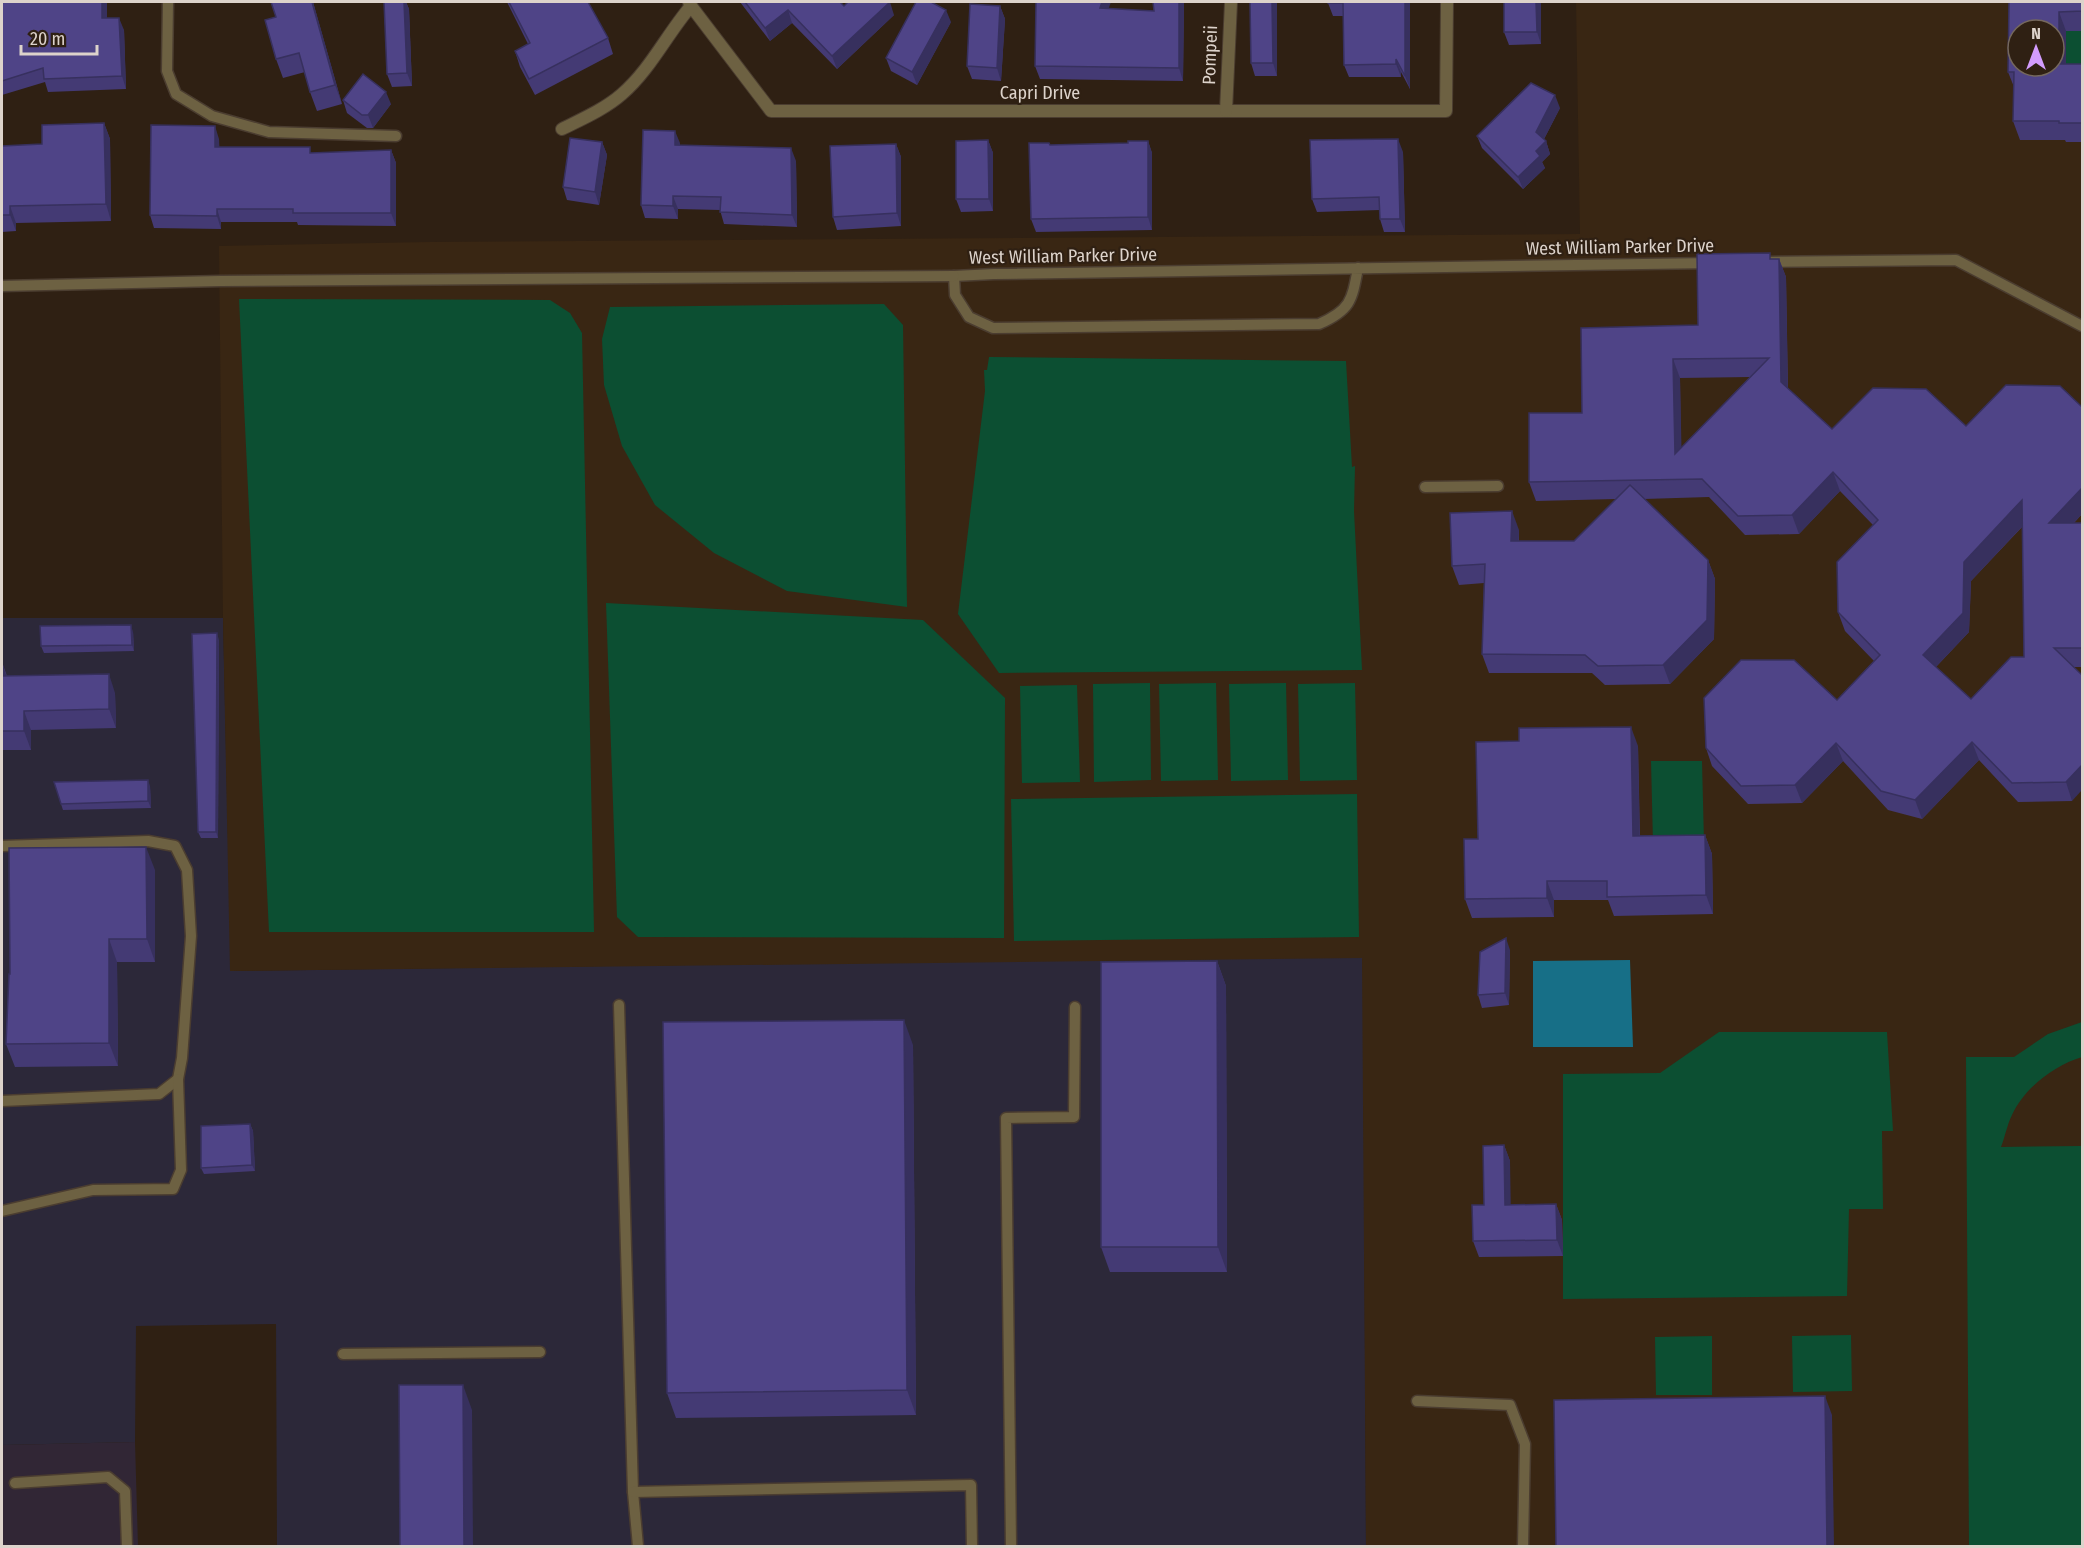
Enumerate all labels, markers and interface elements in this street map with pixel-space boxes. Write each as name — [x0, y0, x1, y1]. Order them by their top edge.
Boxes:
scale bar — [21, 18, 98, 56]
north arrow — [2006, 18, 2066, 78]
text: N — [2031, 24, 2041, 43]
street label: Pompeii — [1198, 25, 1222, 85]
text: 20 m — [30, 28, 65, 50]
street label: Capri Drive — [1000, 82, 1080, 104]
street label: West William Parker Drive — [1526, 234, 1714, 260]
street label: West William Parker Drive — [969, 243, 1157, 269]

